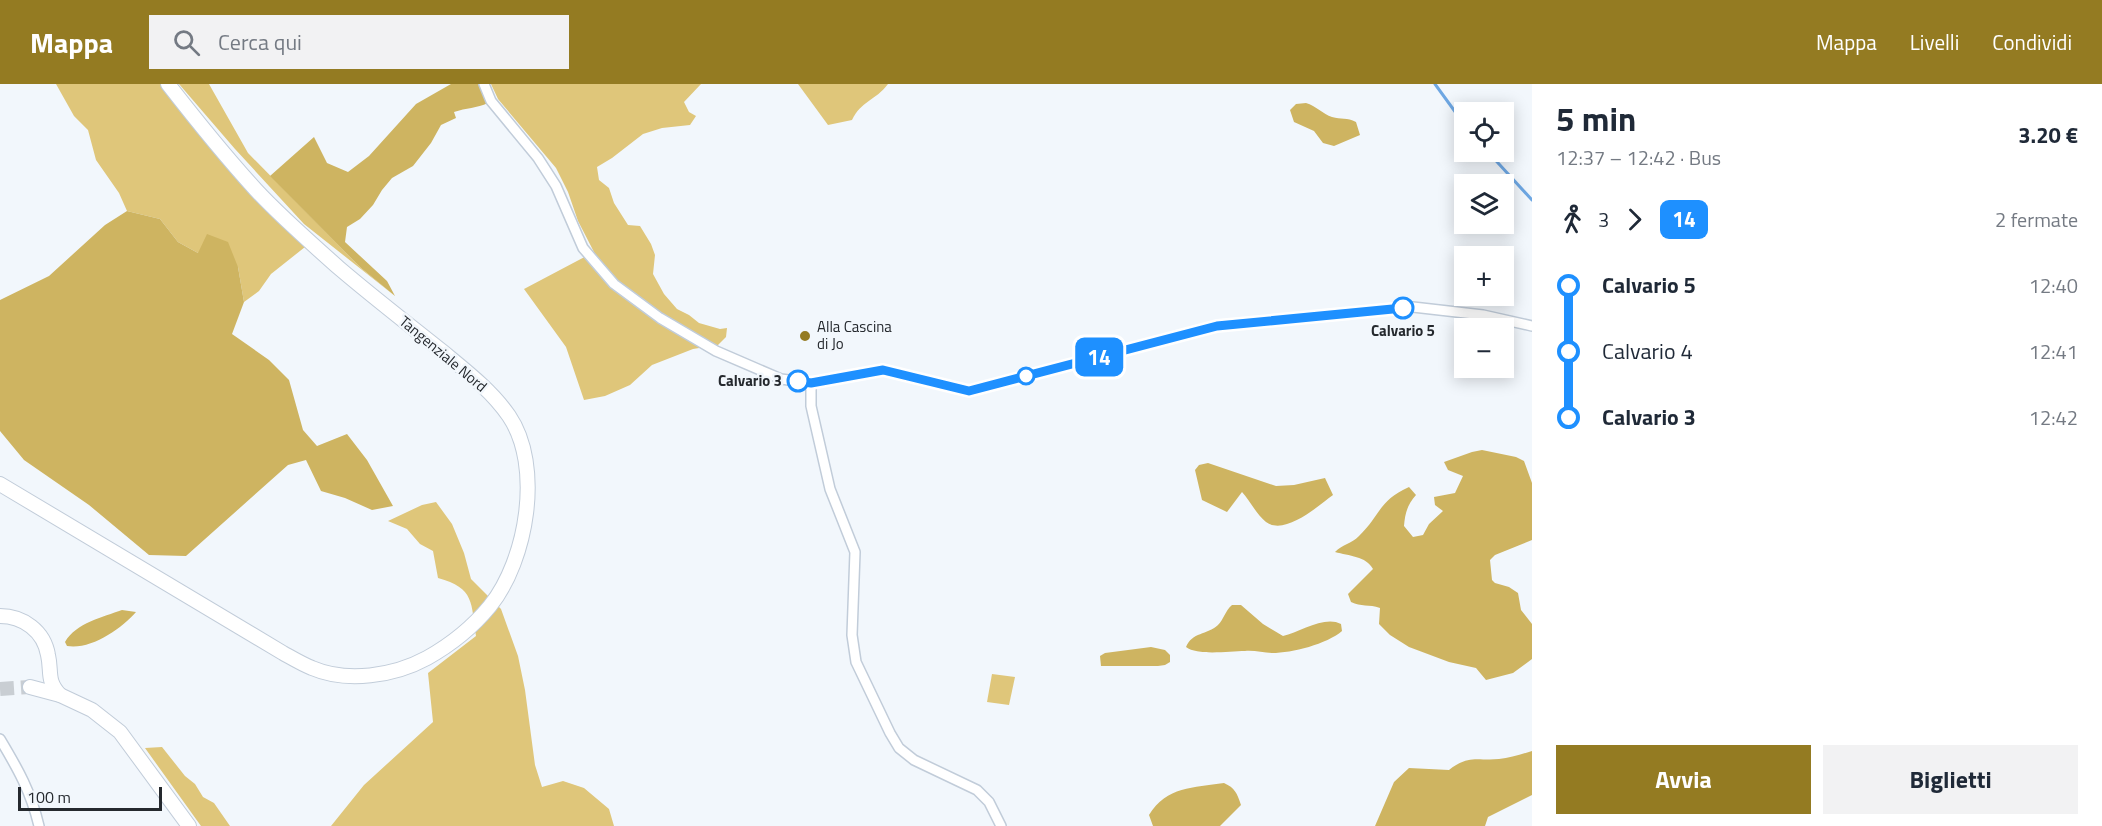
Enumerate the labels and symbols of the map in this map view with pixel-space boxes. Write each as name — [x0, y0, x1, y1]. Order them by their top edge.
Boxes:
marker: Calvario 5 — [1392, 297, 1414, 319]
street label: Tangenziale Nord — [394, 310, 492, 397]
place label: Alla Cascina di Jo — [817, 315, 892, 355]
place label: Calvario 5 — [1371, 319, 1435, 342]
marker: Alla Cascina di Jo — [798, 329, 812, 343]
line badge: 14 — [1072, 338, 1126, 376]
unlabelled marker — [1017, 367, 1035, 385]
place label: Calvario 3 — [718, 369, 782, 392]
marker: Calvario 3 — [787, 370, 809, 392]
scale bar — [18, 784, 162, 812]

